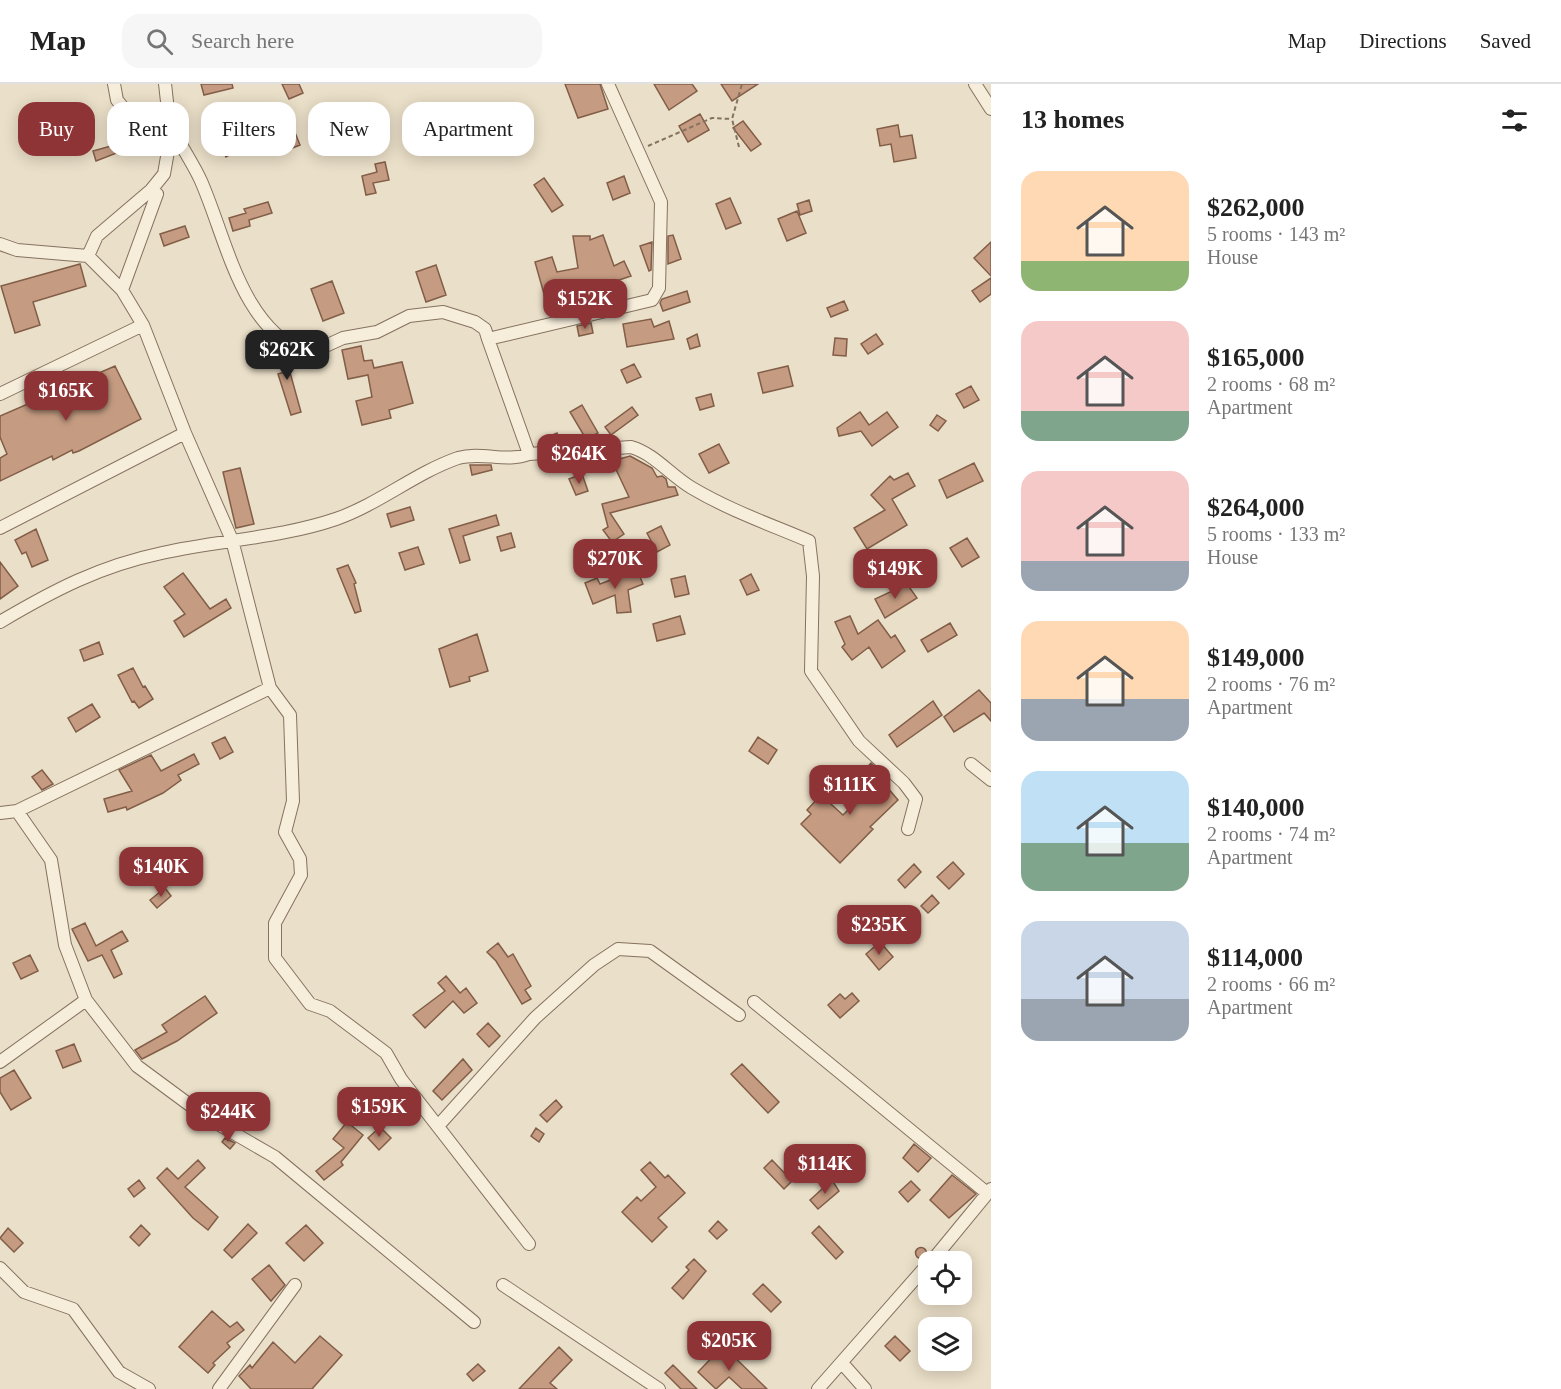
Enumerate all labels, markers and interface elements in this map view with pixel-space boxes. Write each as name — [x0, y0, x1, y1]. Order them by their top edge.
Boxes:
search box — [122, 14, 542, 68]
text: Map — [30, 25, 86, 56]
icon: search — [143, 25, 176, 58]
text: Search here — [191, 28, 294, 53]
text: Map — [1288, 29, 1326, 53]
text: Directions — [1359, 29, 1447, 53]
text: Saved — [1480, 29, 1531, 53]
chip: Buy — [18, 102, 95, 156]
chip: Rent — [107, 102, 189, 156]
chip: Filters — [201, 102, 296, 156]
chip: New — [308, 102, 390, 156]
chip: Apartment — [402, 102, 534, 156]
icon: filters — [1498, 104, 1531, 137]
text: 13 homes — [1021, 105, 1124, 134]
text: $262,000 — [1207, 193, 1305, 222]
icon: home — [1069, 195, 1141, 267]
text: 5 rooms · 143 m² — [1207, 223, 1345, 245]
text: House — [1207, 246, 1258, 268]
pin: $152K — [543, 279, 627, 330]
text: $152K — [557, 287, 613, 309]
pin: $262K — [245, 330, 329, 381]
text: $262K — [259, 338, 315, 360]
text: $165,000 — [1207, 343, 1305, 372]
icon: home — [1069, 345, 1141, 417]
pin: $165K — [24, 371, 108, 422]
text: 2 rooms · 68 m² — [1207, 373, 1335, 395]
text: $165K — [38, 379, 94, 401]
text: Apartment — [1207, 396, 1293, 418]
pin: $264K — [537, 434, 621, 485]
text: $264K — [551, 442, 607, 464]
text: $264,000 — [1207, 493, 1305, 522]
icon: home — [1069, 495, 1141, 567]
text: 5 rooms · 133 m² — [1207, 523, 1345, 545]
pin: $270K — [573, 539, 657, 590]
text: House — [1207, 546, 1258, 568]
text: $270K — [587, 547, 643, 569]
pin: $149K — [853, 549, 937, 600]
text: $149K — [867, 557, 923, 579]
text: $149,000 — [1207, 643, 1305, 672]
icon: home — [1069, 645, 1141, 717]
text: 2 rooms · 76 m² — [1207, 673, 1335, 695]
text: Apartment — [1207, 696, 1293, 718]
pin: $111K — [808, 765, 892, 816]
text: $111K — [823, 773, 877, 795]
text: $140,000 — [1207, 793, 1305, 822]
icon: home — [1069, 795, 1141, 867]
text: 2 rooms · 74 m² — [1207, 823, 1335, 845]
text: Apartment — [1207, 846, 1293, 868]
pin: $140K — [119, 847, 203, 898]
text: $140K — [133, 855, 189, 877]
pin: $235K — [837, 905, 921, 956]
text: $235K — [851, 913, 907, 935]
text: $114,000 — [1207, 943, 1303, 972]
icon: home — [1069, 945, 1141, 1017]
text: 2 rooms · 66 m² — [1207, 973, 1335, 995]
text: Apartment — [1207, 996, 1293, 1018]
pin: $159K — [337, 1087, 421, 1138]
pin: $244K — [186, 1092, 270, 1143]
text: $159K — [351, 1095, 407, 1117]
text: $244K — [200, 1100, 256, 1122]
pin: $114K — [783, 1144, 867, 1195]
text: $114K — [798, 1152, 852, 1174]
map controls — [918, 1251, 972, 1371]
button: locate — [918, 1251, 972, 1305]
button: layers — [918, 1317, 972, 1371]
pin: $205K — [687, 1321, 771, 1372]
text: $205K — [701, 1329, 757, 1351]

